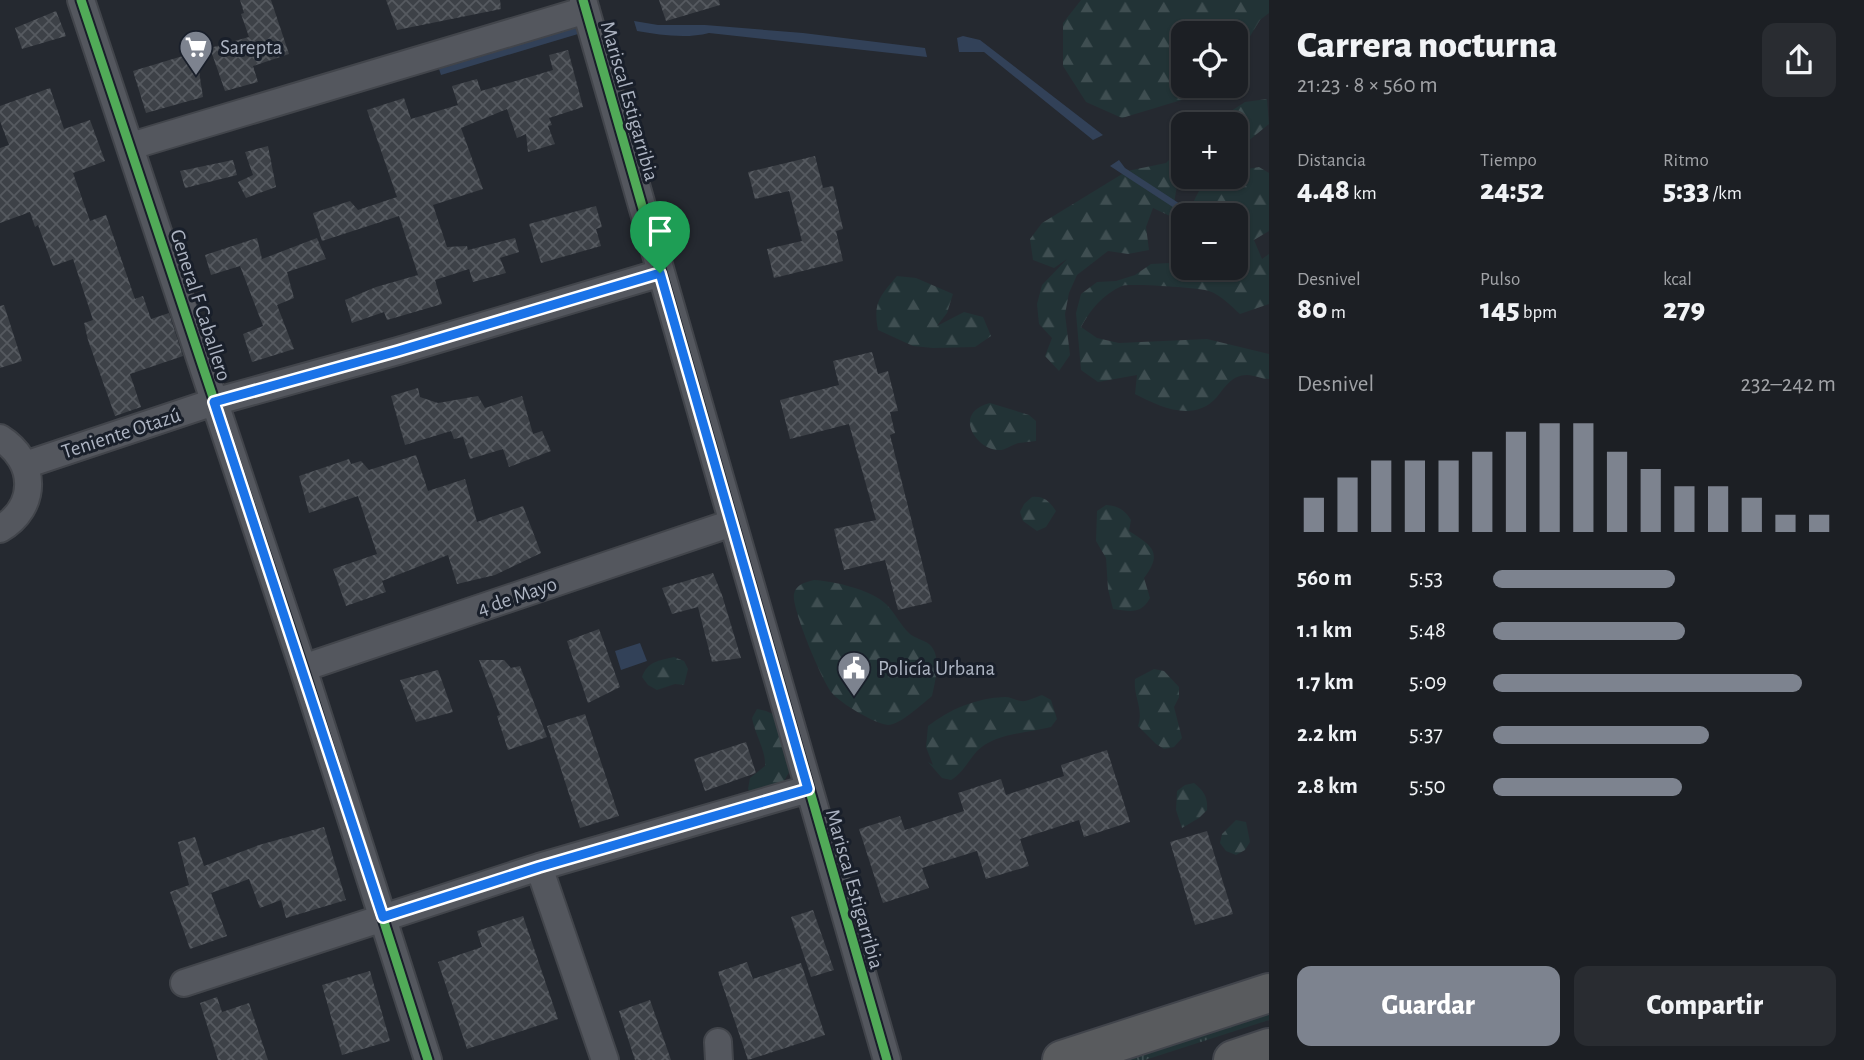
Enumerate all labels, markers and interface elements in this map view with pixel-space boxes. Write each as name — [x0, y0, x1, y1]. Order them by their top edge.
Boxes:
street label: Mariscal Estigarribia — [597, 19, 662, 184]
map controls — [1171, 21, 1248, 280]
button: locate — [1171, 21, 1248, 98]
button: share — [1762, 23, 1836, 97]
text: Carrera nocturna — [1297, 27, 1557, 65]
supermarket icon: Sarepta — [177, 28, 215, 77]
place label: Sarepta — [220, 37, 283, 58]
text: 21:23 · 8 × 560 m — [1297, 74, 1438, 97]
button: + — [1171, 112, 1248, 189]
text: Distancia — [1297, 151, 1366, 170]
text: Tiempo — [1480, 151, 1537, 170]
text: Ritmo — [1663, 151, 1709, 170]
text: 4.48 — [1297, 175, 1350, 205]
text: 24:52 — [1480, 175, 1544, 205]
text: 5:33 — [1663, 175, 1709, 205]
text: km — [1350, 184, 1377, 203]
text: /km — [1709, 184, 1742, 203]
pin — [630, 201, 690, 273]
button: − — [1171, 203, 1248, 280]
icon: arrive — [641, 212, 679, 250]
street label: General F Caballero — [166, 227, 235, 384]
text: Desnivel — [1297, 270, 1361, 289]
text: Pulso — [1480, 270, 1520, 289]
text: kcal — [1663, 270, 1692, 289]
text: 80 — [1297, 294, 1328, 324]
text: 145 — [1480, 294, 1520, 324]
text: 279 — [1663, 294, 1705, 324]
text: m — [1328, 303, 1346, 322]
text: bpm — [1520, 303, 1557, 322]
text: Desnivel — [1297, 373, 1374, 396]
text: 232–242 m — [1740, 373, 1836, 396]
street label: Teniente Otazú — [59, 404, 183, 463]
text: 560 m — [1297, 567, 1352, 590]
text: 5:53 — [1409, 567, 1443, 590]
street label: 4 de Mayo — [475, 573, 560, 620]
text: 1.1 km — [1297, 619, 1352, 642]
text: 5:48 — [1409, 619, 1446, 642]
public building icon: Policía Urbana — [835, 649, 873, 698]
place label: Policía Urbana — [878, 658, 996, 679]
text: 1.7 km — [1297, 671, 1354, 694]
text: 5:09 — [1409, 671, 1447, 694]
text: 2.2 km — [1297, 723, 1357, 746]
text: 5:37 — [1409, 723, 1443, 746]
text: 2.8 km — [1297, 775, 1358, 798]
text: 5:50 — [1409, 775, 1446, 798]
street label: Mariscal Estigarribia — [822, 807, 887, 972]
button: Guardar — [1297, 966, 1560, 1046]
button: Compartir — [1574, 966, 1836, 1046]

